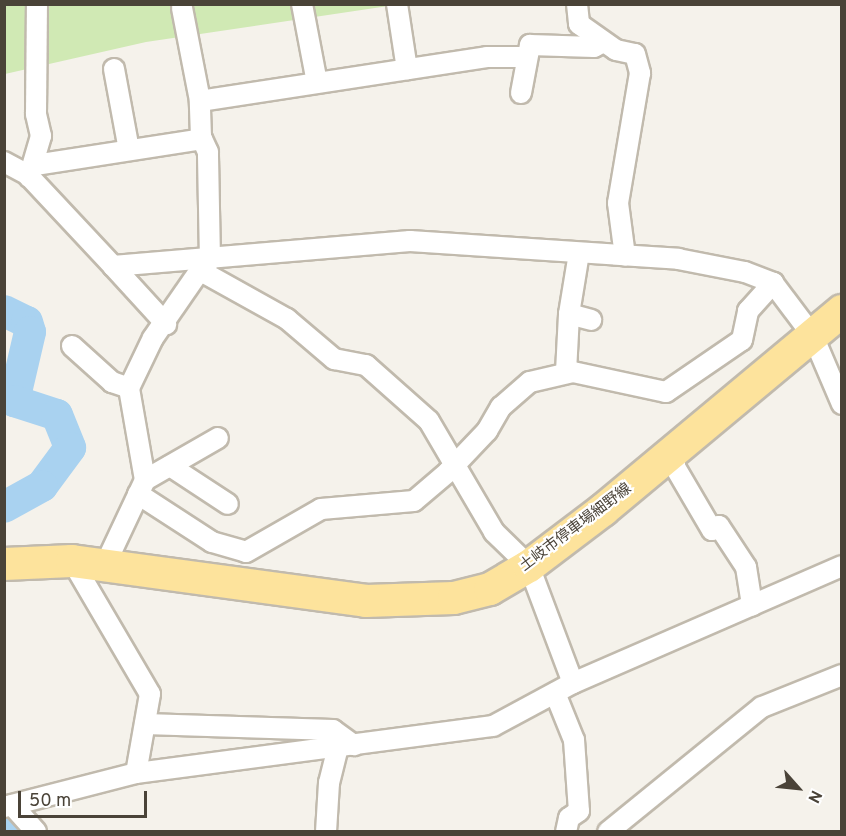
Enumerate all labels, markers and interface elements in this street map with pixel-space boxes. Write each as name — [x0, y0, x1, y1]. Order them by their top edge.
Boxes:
street label: 土岐市停車場細野線 — [517, 480, 635, 576]
north arrow — [768, 758, 828, 818]
scale bar — [21, 779, 150, 817]
text: N — [803, 787, 826, 806]
text: 50 m — [29, 790, 71, 813]

